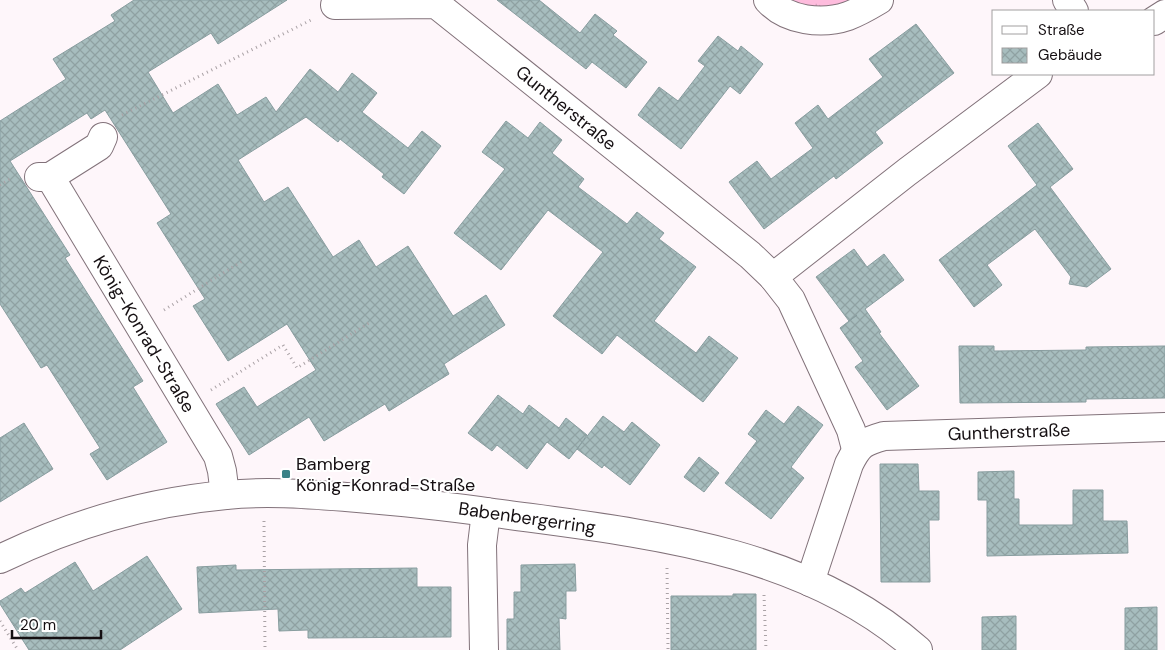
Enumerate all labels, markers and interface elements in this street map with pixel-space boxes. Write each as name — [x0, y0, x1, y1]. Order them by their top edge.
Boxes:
legend — [992, 10, 1155, 75]
text: Straße — [1038, 20, 1085, 40]
text: Gebäude — [1038, 45, 1102, 65]
street label: Guntherstraße — [511, 60, 621, 156]
street label: König-Konrad-Straße — [88, 251, 200, 417]
street label: Guntherstraße — [947, 418, 1071, 446]
place label: Bamberg König-Konrad-Straße — [296, 452, 475, 497]
marker: Bamberg König-Konrad-Straße — [280, 468, 292, 480]
street label: Babenbergerring — [457, 496, 597, 540]
scale bar — [12, 608, 101, 640]
text: 20 m — [20, 615, 56, 635]

